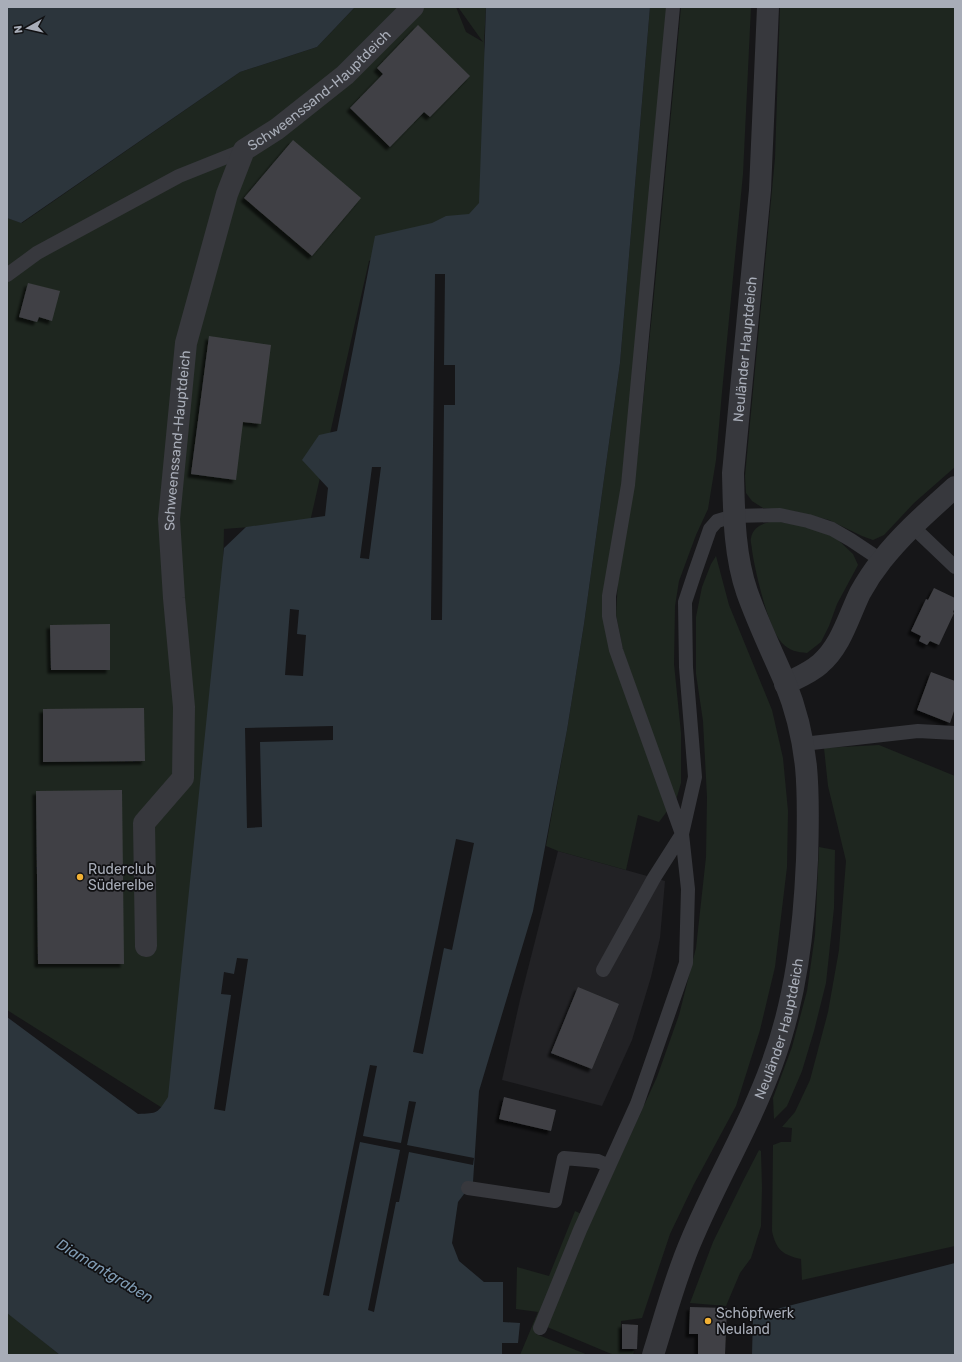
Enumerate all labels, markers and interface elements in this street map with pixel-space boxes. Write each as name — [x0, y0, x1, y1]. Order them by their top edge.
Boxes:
north arrow — [8, 8, 48, 48]
text: N — [12, 24, 26, 34]
street label: Schweenssand-Hauptdeich — [244, 26, 394, 154]
street label: Neuländer Hauptdeich — [729, 276, 760, 423]
street label: Schweenssand-Hauptdeich — [160, 349, 194, 531]
place label: Ruderclub Süderelbe — [88, 861, 155, 894]
marker: Ruderclub Süderelbe — [75, 872, 85, 882]
street label: Neuländer Hauptdeich — [750, 957, 807, 1102]
water label: Diamantgraben — [53, 1235, 157, 1307]
place label: Schöpfwerk Neuland — [716, 1305, 795, 1338]
marker: Schöpfwerk Neuland — [703, 1316, 713, 1326]

